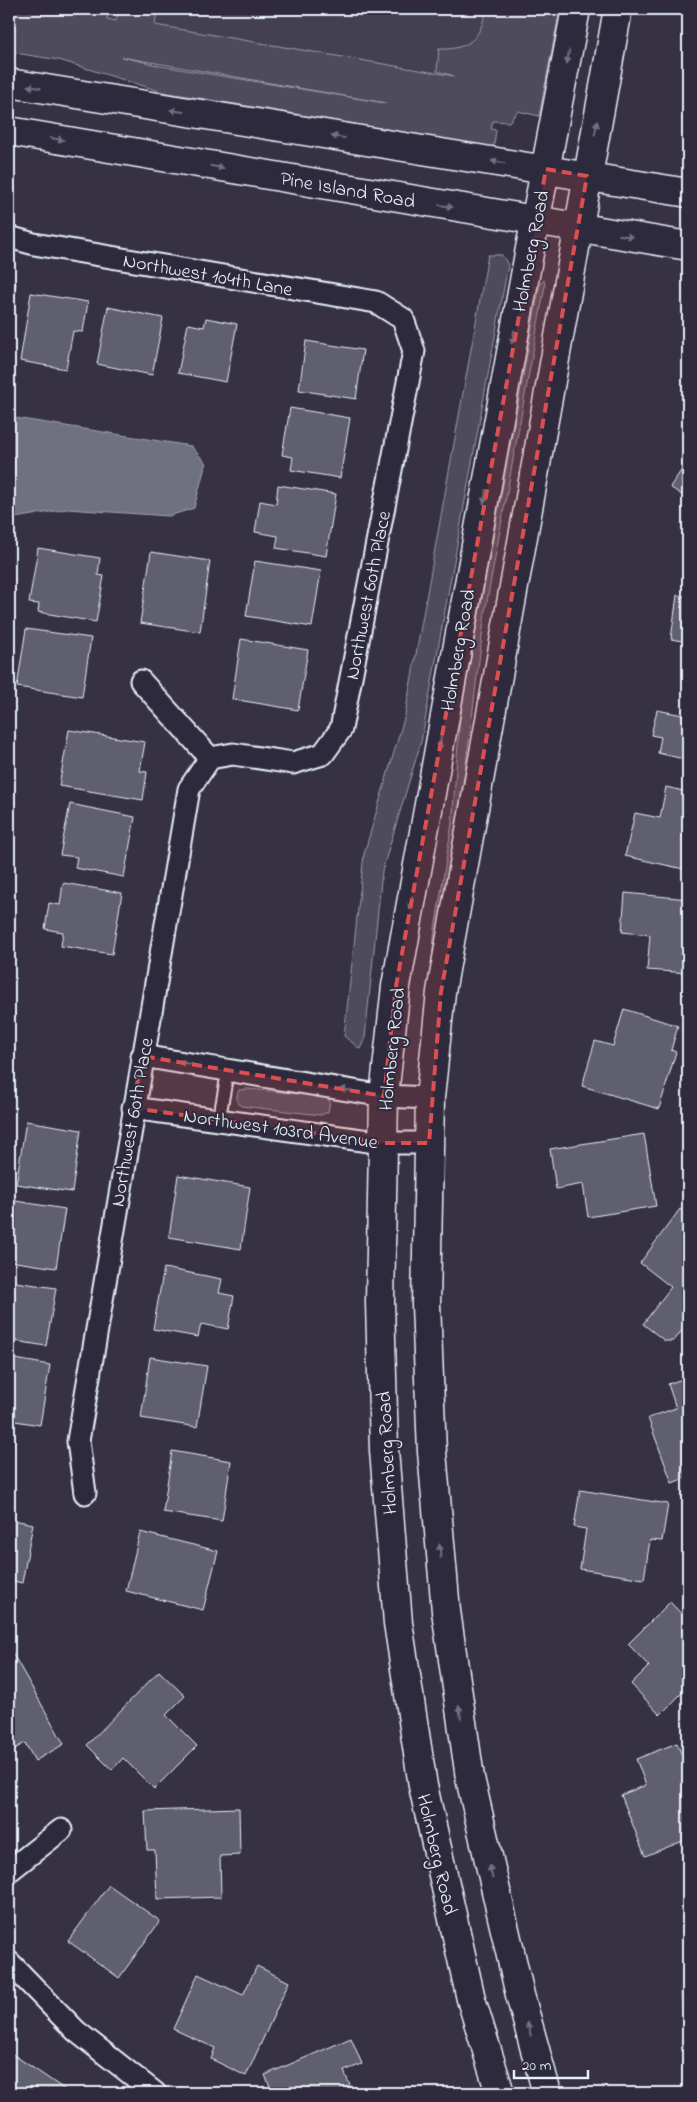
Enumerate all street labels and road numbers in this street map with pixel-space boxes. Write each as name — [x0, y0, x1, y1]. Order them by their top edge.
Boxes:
street label: Pine Island Road — [278, 165, 417, 218]
street label: Holmberg Road — [506, 188, 559, 315]
street label: Northwest 104th Lane — [120, 247, 295, 306]
street label: Northwest 60th Place — [339, 509, 400, 682]
street label: Holmberg Road — [434, 587, 485, 714]
street label: Holmberg Road — [373, 986, 415, 1112]
street label: Northwest 60th Place — [104, 1036, 163, 1209]
street label: Northwest 103rd Avenue — [182, 1102, 380, 1158]
street label: Holmberg Road — [371, 1390, 407, 1515]
street label: Holmberg Road — [407, 1791, 464, 1918]

